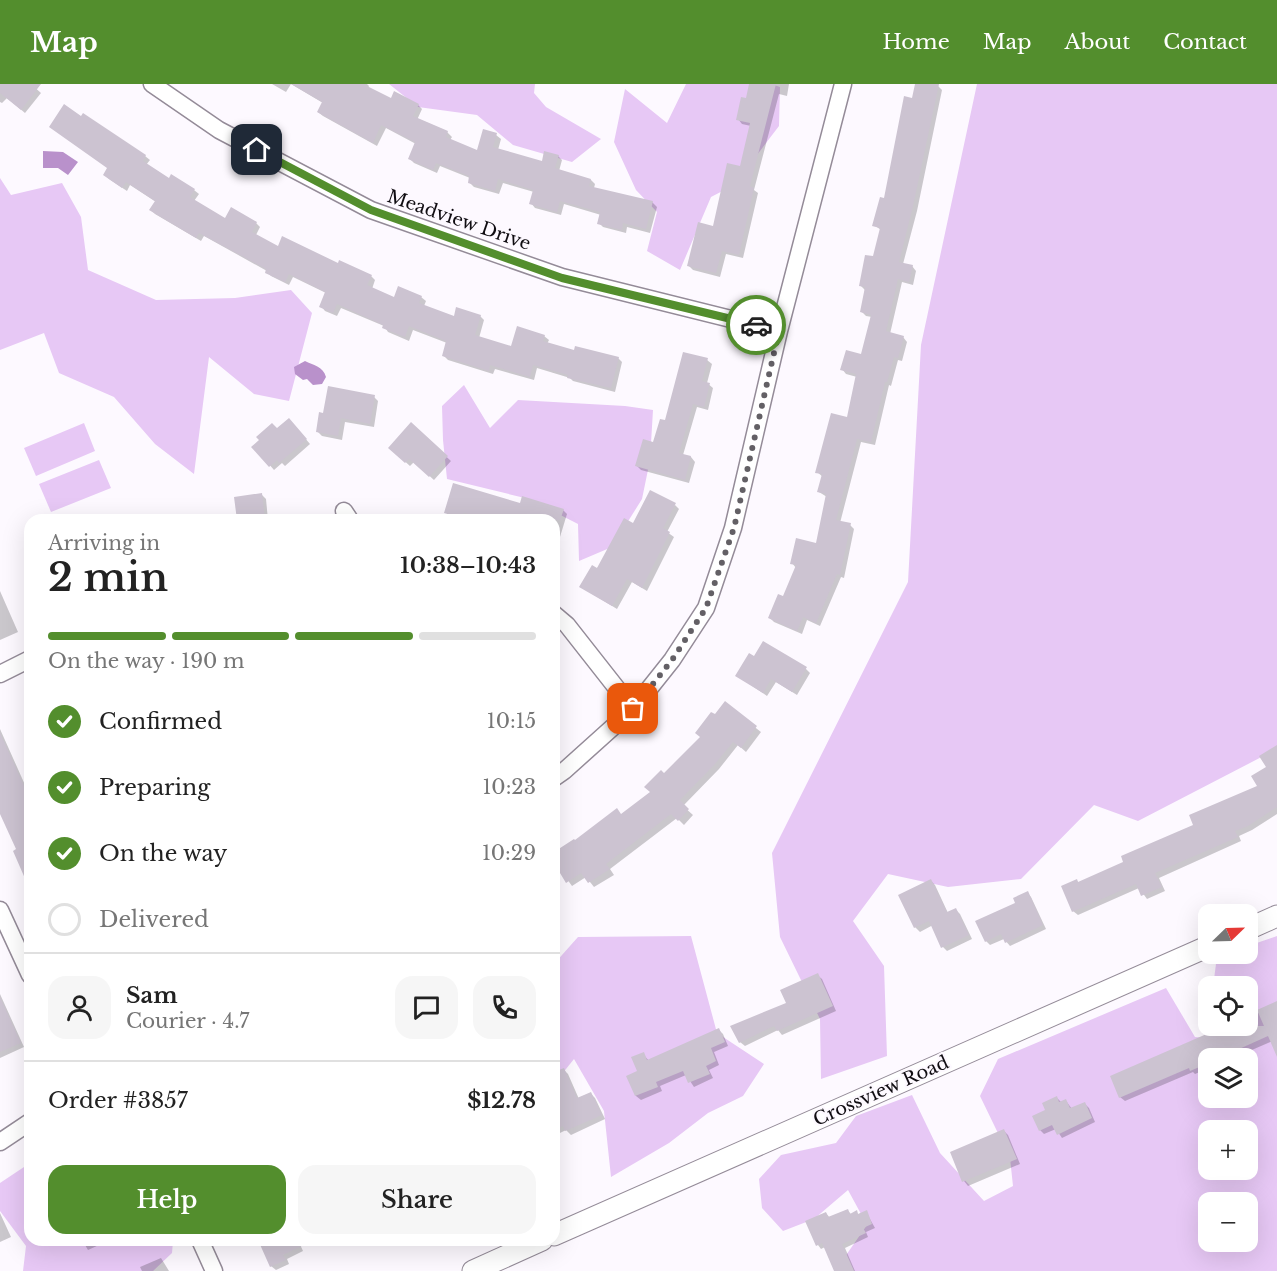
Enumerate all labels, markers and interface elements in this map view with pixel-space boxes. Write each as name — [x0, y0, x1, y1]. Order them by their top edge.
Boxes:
text: Map — [30, 25, 98, 60]
text: Home — [883, 29, 950, 55]
text: Map — [983, 29, 1031, 55]
text: About — [1064, 29, 1130, 55]
text: Contact — [1163, 29, 1247, 55]
pin — [231, 124, 282, 175]
icon: home — [240, 133, 273, 166]
street label: Meadview Drive — [384, 185, 534, 255]
courier — [726, 295, 786, 355]
icon: car — [740, 309, 773, 342]
text: Arriving in — [48, 531, 160, 555]
text: 10:38–10:43 — [400, 552, 536, 579]
text: 2 min — [48, 553, 168, 602]
text: On the way · 190 m — [48, 649, 245, 673]
pin — [607, 683, 658, 734]
icon: bag — [616, 692, 649, 725]
icon: check — [48, 705, 81, 738]
text: Confirmed — [99, 708, 222, 735]
text: 10:15 — [487, 709, 536, 733]
icon: check — [48, 771, 81, 804]
text: Preparing — [99, 774, 210, 801]
text: 10:23 — [482, 775, 536, 799]
icon: check — [48, 837, 81, 870]
text: On the way — [99, 840, 227, 867]
text: 10:29 — [482, 841, 536, 865]
north arrow — [1198, 904, 1258, 964]
map controls — [1198, 904, 1258, 1252]
text: Delivered — [99, 906, 209, 933]
button: person — [48, 976, 111, 1039]
button: chat — [395, 976, 458, 1039]
button: phone — [473, 976, 536, 1039]
button: locate — [1198, 976, 1258, 1036]
text: Sam — [126, 982, 178, 1009]
text: Courier · 4.7 — [126, 1009, 249, 1033]
button: layers — [1198, 1048, 1258, 1108]
street label: Crossview Road — [810, 1051, 952, 1131]
text: Order #3857 — [48, 1087, 188, 1114]
text: $12.78 — [467, 1087, 536, 1114]
button: + — [1198, 1120, 1258, 1180]
button: Help — [48, 1165, 286, 1234]
button: Share — [298, 1165, 536, 1234]
button: − — [1198, 1192, 1258, 1252]

